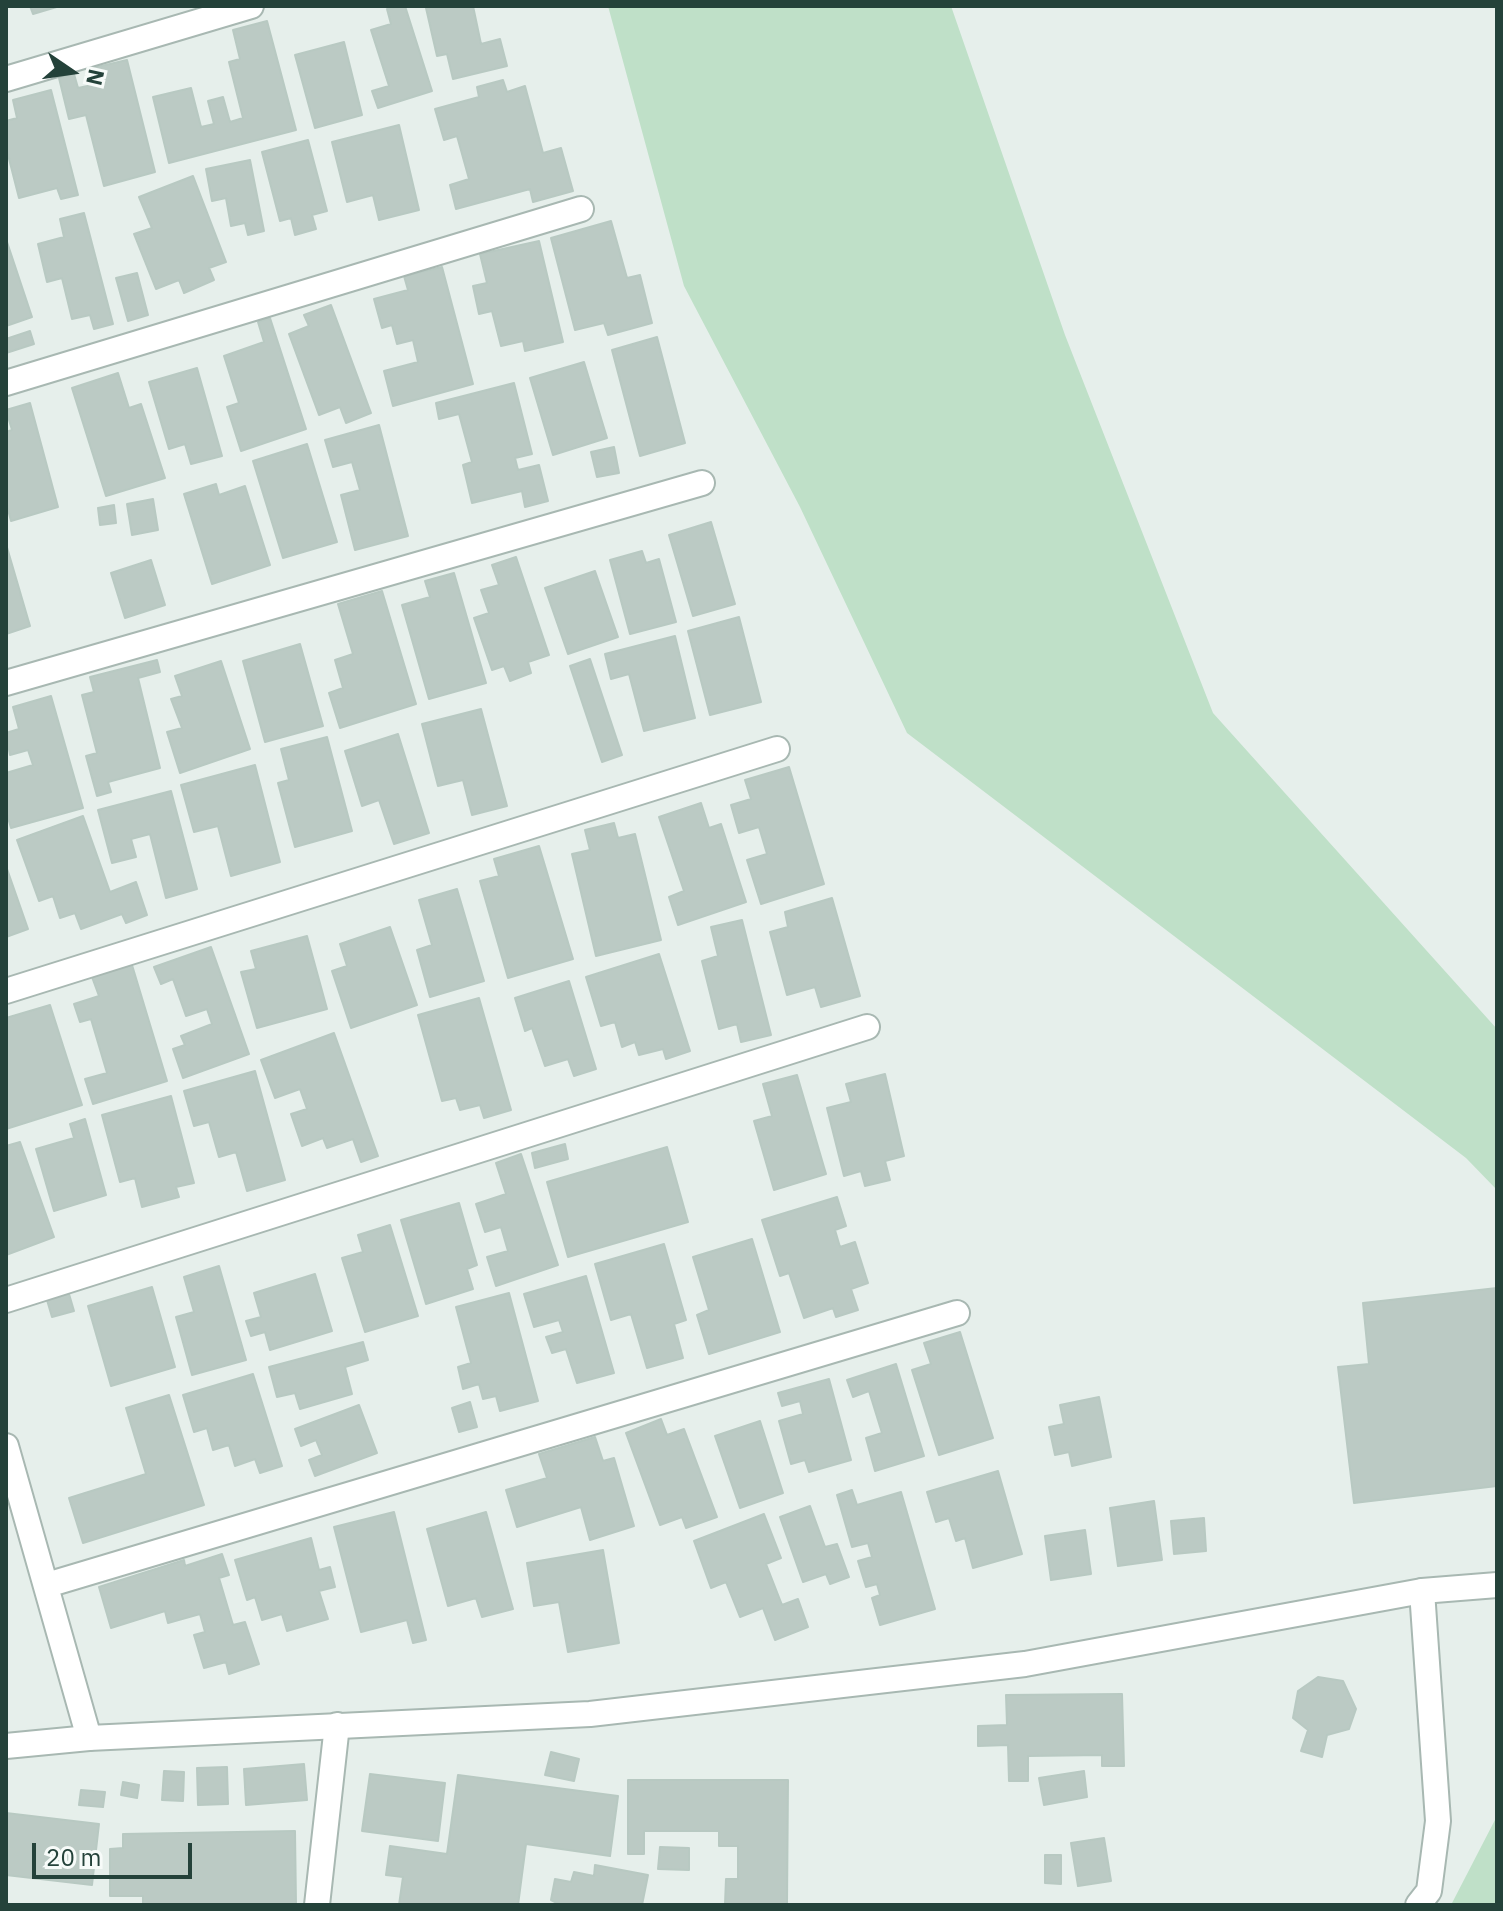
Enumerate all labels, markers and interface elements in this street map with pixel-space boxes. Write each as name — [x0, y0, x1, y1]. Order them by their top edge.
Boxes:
north arrow — [32, 32, 112, 112]
text: N — [80, 66, 112, 89]
scale bar — [36, 1827, 196, 1877]
text: 20 m — [46, 1841, 101, 1873]

